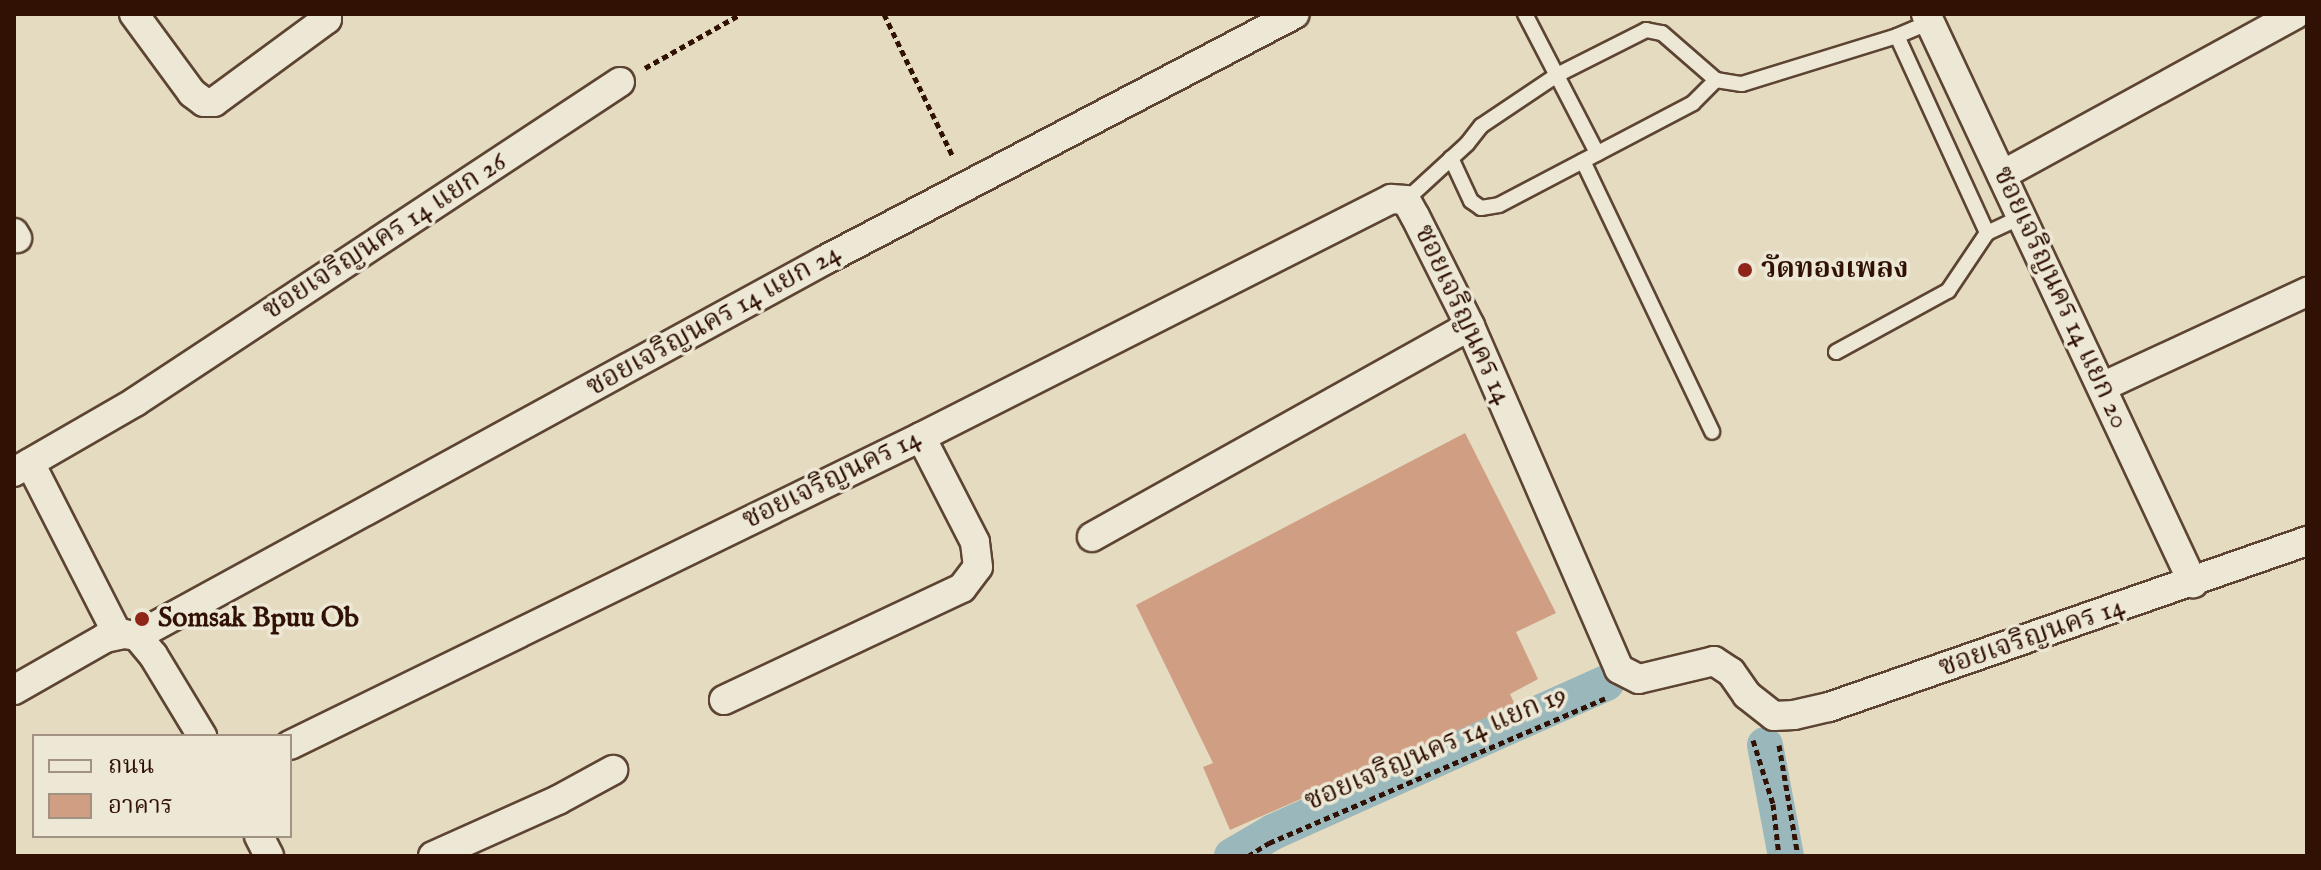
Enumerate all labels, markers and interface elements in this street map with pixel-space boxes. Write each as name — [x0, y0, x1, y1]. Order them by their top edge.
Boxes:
street label: ซอยเจริญนคร 14 แยก 26 — [257, 146, 513, 328]
street label: ซอยเจริญนคร 14 แยก 20 — [1984, 162, 2136, 434]
street label: ซอยเจริญนคร 14 — [1406, 220, 1518, 410]
street label: ซอยเจริญนคร 14 แยก 24 — [581, 237, 847, 405]
place label: วัดทองเพลง — [1761, 253, 1908, 287]
marker: วัดทองเพลง — [1736, 261, 1754, 279]
street label: ซอยเจริญนคร 14 — [737, 422, 927, 538]
street label: ซอยเจริญนคร 14 — [1935, 590, 2129, 686]
place label: Somsak Bpuu Ob — [158, 602, 359, 636]
marker: Somsak Bpuu Ob — [133, 610, 151, 628]
street label: ซอยเจริญนคร 14 แยก 19 — [1300, 679, 1572, 819]
legend — [32, 734, 292, 838]
text: ถนน — [108, 751, 154, 782]
text: อาคาร — [108, 791, 173, 822]

